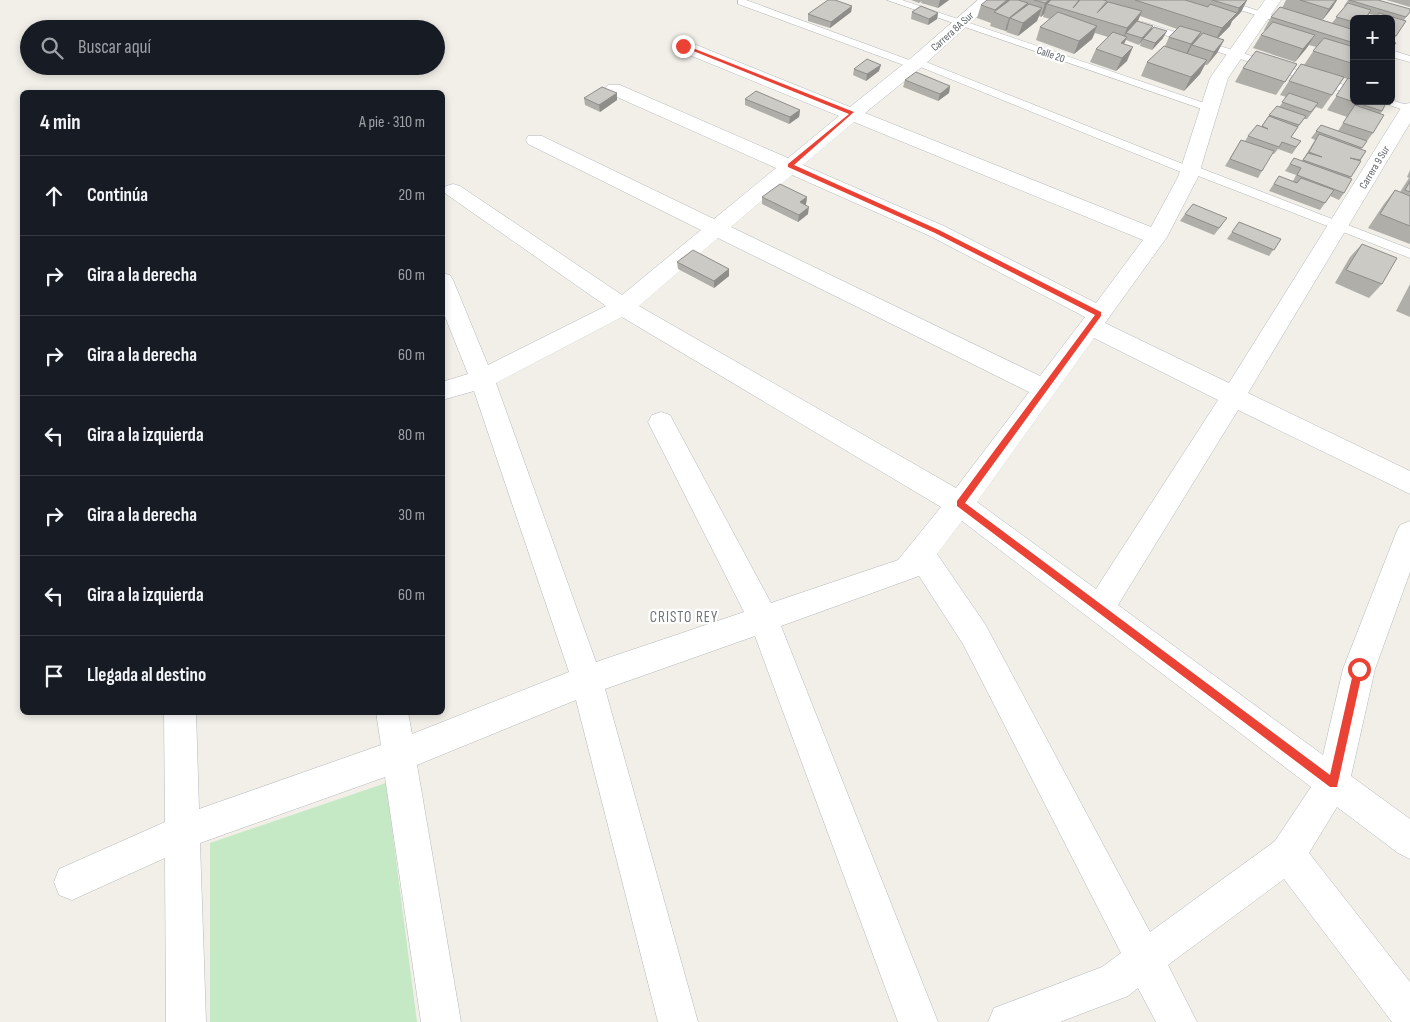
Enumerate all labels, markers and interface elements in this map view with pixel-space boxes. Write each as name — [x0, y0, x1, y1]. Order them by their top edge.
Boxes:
street label: Carrera 8A Sur — [928, 9, 976, 54]
map controls — [1350, 15, 1395, 105]
button: + — [1350, 15, 1395, 60]
search box — [20, 20, 445, 75]
icon: search — [38, 34, 66, 62]
route end — [672, 35, 695, 58]
text: Buscar aquí — [78, 36, 151, 59]
street label: Calle 20 — [1035, 44, 1067, 65]
button: − — [1350, 60, 1395, 105]
text: 4 min — [40, 110, 81, 135]
text: A pie · 310 m — [359, 113, 425, 132]
street label: Carrera 9 Sur — [1356, 143, 1392, 191]
icon: ahead — [40, 182, 68, 210]
text: Continúa — [87, 184, 148, 207]
text: 20 m — [398, 186, 425, 205]
icon: right — [40, 262, 68, 290]
text: Gira a la derecha — [87, 264, 197, 287]
text: 60 m — [398, 266, 425, 285]
icon: right — [40, 342, 68, 370]
text: Gira a la derecha — [87, 344, 197, 367]
text: 60 m — [398, 346, 425, 365]
icon: left — [40, 422, 68, 450]
text: Gira a la izquierda — [87, 424, 204, 447]
text: 80 m — [398, 426, 425, 445]
icon: right — [40, 502, 68, 530]
text: Gira a la derecha — [87, 504, 197, 527]
text: 30 m — [398, 506, 425, 525]
icon: left — [40, 582, 68, 610]
text: Gira a la izquierda — [87, 584, 204, 607]
text: 60 m — [398, 586, 425, 605]
district label: CRISTO REY — [650, 608, 718, 627]
route start — [1348, 658, 1371, 681]
icon: arrive — [40, 662, 68, 690]
text: Llegada al destino — [87, 664, 206, 687]

